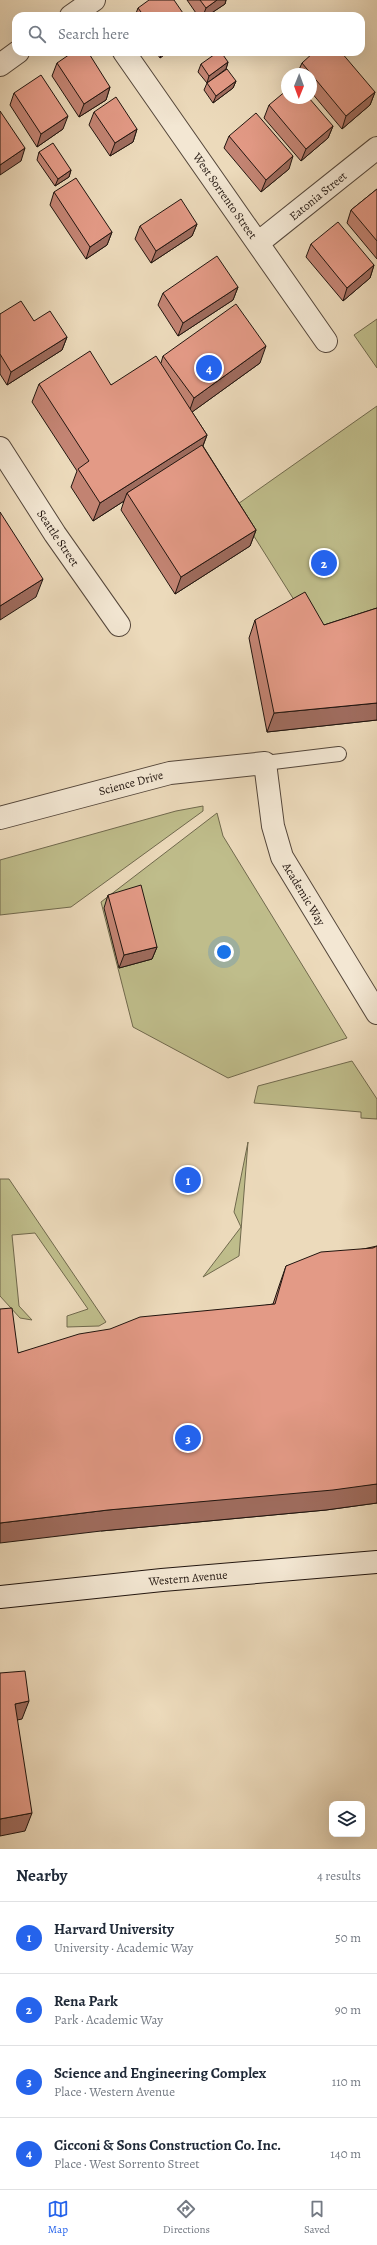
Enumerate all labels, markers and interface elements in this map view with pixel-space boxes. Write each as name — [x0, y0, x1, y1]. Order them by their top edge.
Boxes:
search box — [12, 12, 365, 56]
icon: search — [26, 23, 48, 45]
text: Search here — [58, 24, 129, 44]
north arrow — [281, 68, 317, 104]
street label: West Sorrento Street — [189, 149, 261, 242]
street label: Eatonia Street — [286, 168, 350, 224]
pin: 4 — [196, 353, 222, 383]
street label: Seattle Street — [33, 506, 83, 570]
pin: 2 — [311, 548, 337, 578]
street label: Science Drive — [97, 767, 165, 799]
street label: Academic Way — [278, 859, 329, 929]
your location — [214, 942, 234, 962]
pin: 1 — [175, 1165, 201, 1195]
pin: 3 — [175, 1423, 201, 1453]
street label: Western Avenue — [147, 1567, 228, 1590]
map controls — [329, 1801, 365, 1837]
button: layers — [329, 1801, 365, 1837]
text: Nearby — [16, 1864, 67, 1887]
text: 4 results — [317, 1867, 361, 1884]
text: Harvard University — [54, 1919, 174, 1939]
text: 1 — [27, 1929, 31, 1946]
text: 50 m — [335, 1929, 361, 1946]
text: University · Academic Way — [54, 1939, 193, 1956]
text: Rena Park — [54, 1991, 118, 2011]
text: 2 — [26, 2001, 32, 2018]
text: 90 m — [335, 2001, 361, 2018]
text: Park · Academic Way — [54, 2011, 163, 2028]
text: Science and Engineering Complex — [54, 2063, 266, 2083]
text: 3 — [26, 2073, 32, 2090]
text: 110 m — [332, 2073, 361, 2090]
text: Place · Western Avenue — [54, 2083, 175, 2100]
text: Cicconi & Sons Construction Co. Inc. — [54, 2135, 281, 2155]
text: 4 — [26, 2145, 32, 2162]
text: 140 m — [330, 2145, 361, 2162]
text: Place · West Sorrento Street — [54, 2155, 200, 2172]
tab: Map — [47, 2198, 69, 2237]
tab: Directions — [163, 2198, 210, 2237]
tab: Saved — [304, 2198, 330, 2237]

